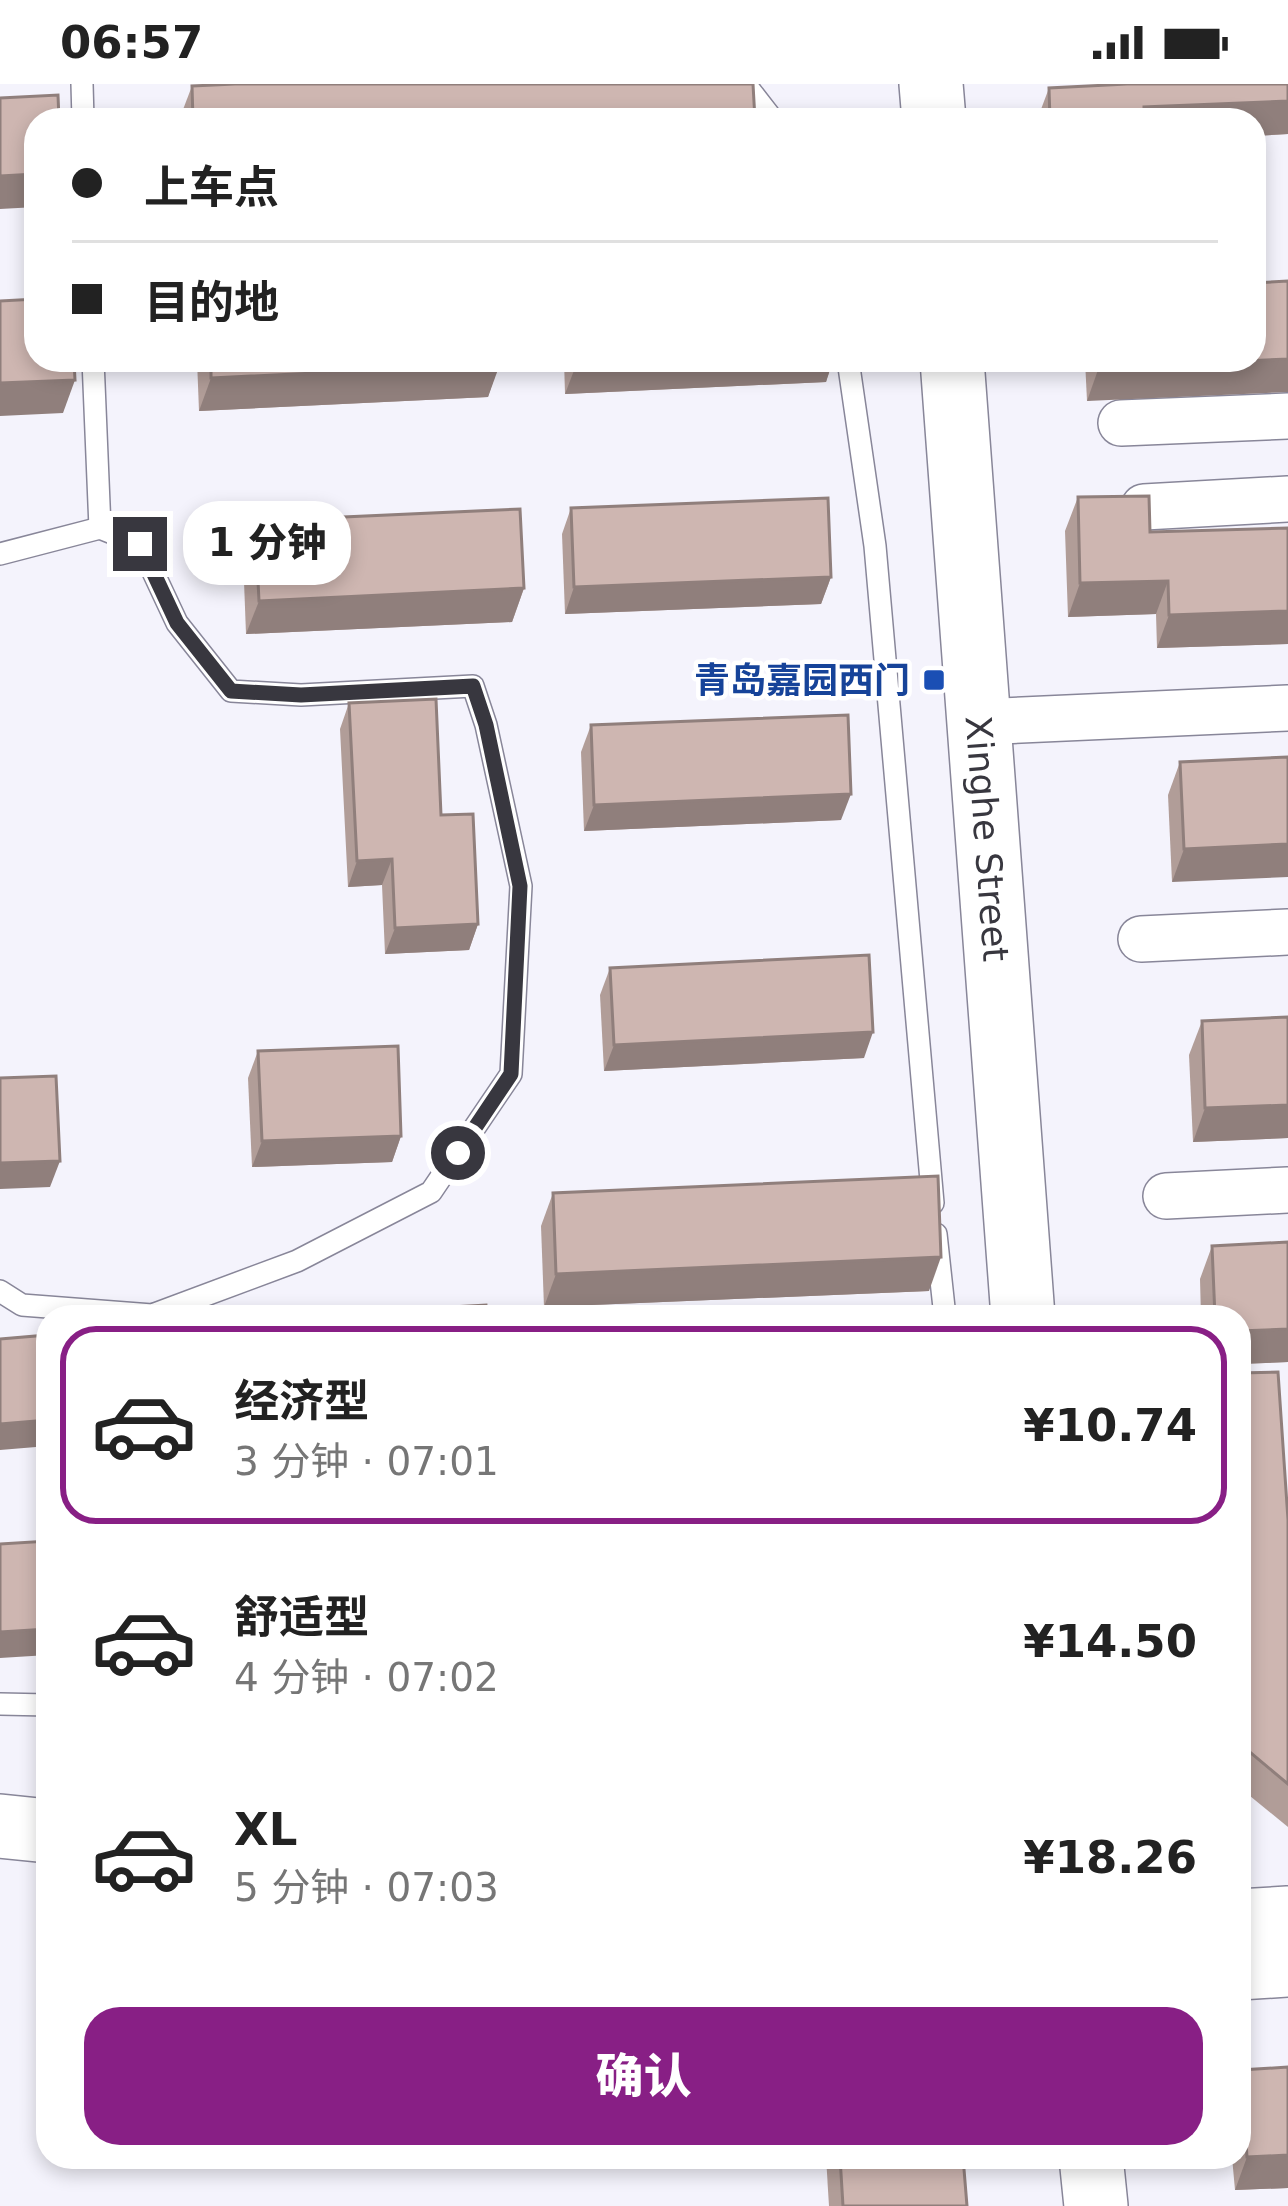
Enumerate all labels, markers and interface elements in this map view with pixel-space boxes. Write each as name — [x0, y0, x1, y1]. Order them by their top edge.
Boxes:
text: 06:57 — [60, 16, 203, 69]
text: 上车点 — [144, 161, 279, 214]
text: 目的地 — [144, 276, 279, 329]
callout: 1 分钟 — [182, 502, 350, 586]
route end — [113, 517, 167, 571]
text: 1 分钟 — [208, 520, 326, 565]
place label: 青岛嘉园西门 — [694, 660, 910, 701]
marker: 青岛嘉园西门 — [921, 667, 947, 693]
street label: Xinghe Street — [957, 714, 1017, 963]
route start — [431, 1126, 485, 1180]
icon: car — [90, 1371, 198, 1479]
text: 经济型 — [234, 1375, 369, 1428]
text: ¥10.74 — [1023, 1399, 1197, 1452]
text: 3 分钟 · 07:01 — [234, 1439, 499, 1484]
icon: car — [90, 1587, 198, 1695]
text: 舒适型 — [234, 1591, 369, 1644]
text: ¥14.50 — [1023, 1615, 1197, 1668]
text: 4 分钟 · 07:02 — [234, 1655, 499, 1700]
icon: car — [90, 1803, 198, 1911]
text: XL — [234, 1803, 297, 1856]
text: ¥18.26 — [1023, 1831, 1197, 1884]
text: 5 分钟 · 07:03 — [234, 1865, 499, 1910]
button: 确认 — [84, 2007, 1203, 2145]

